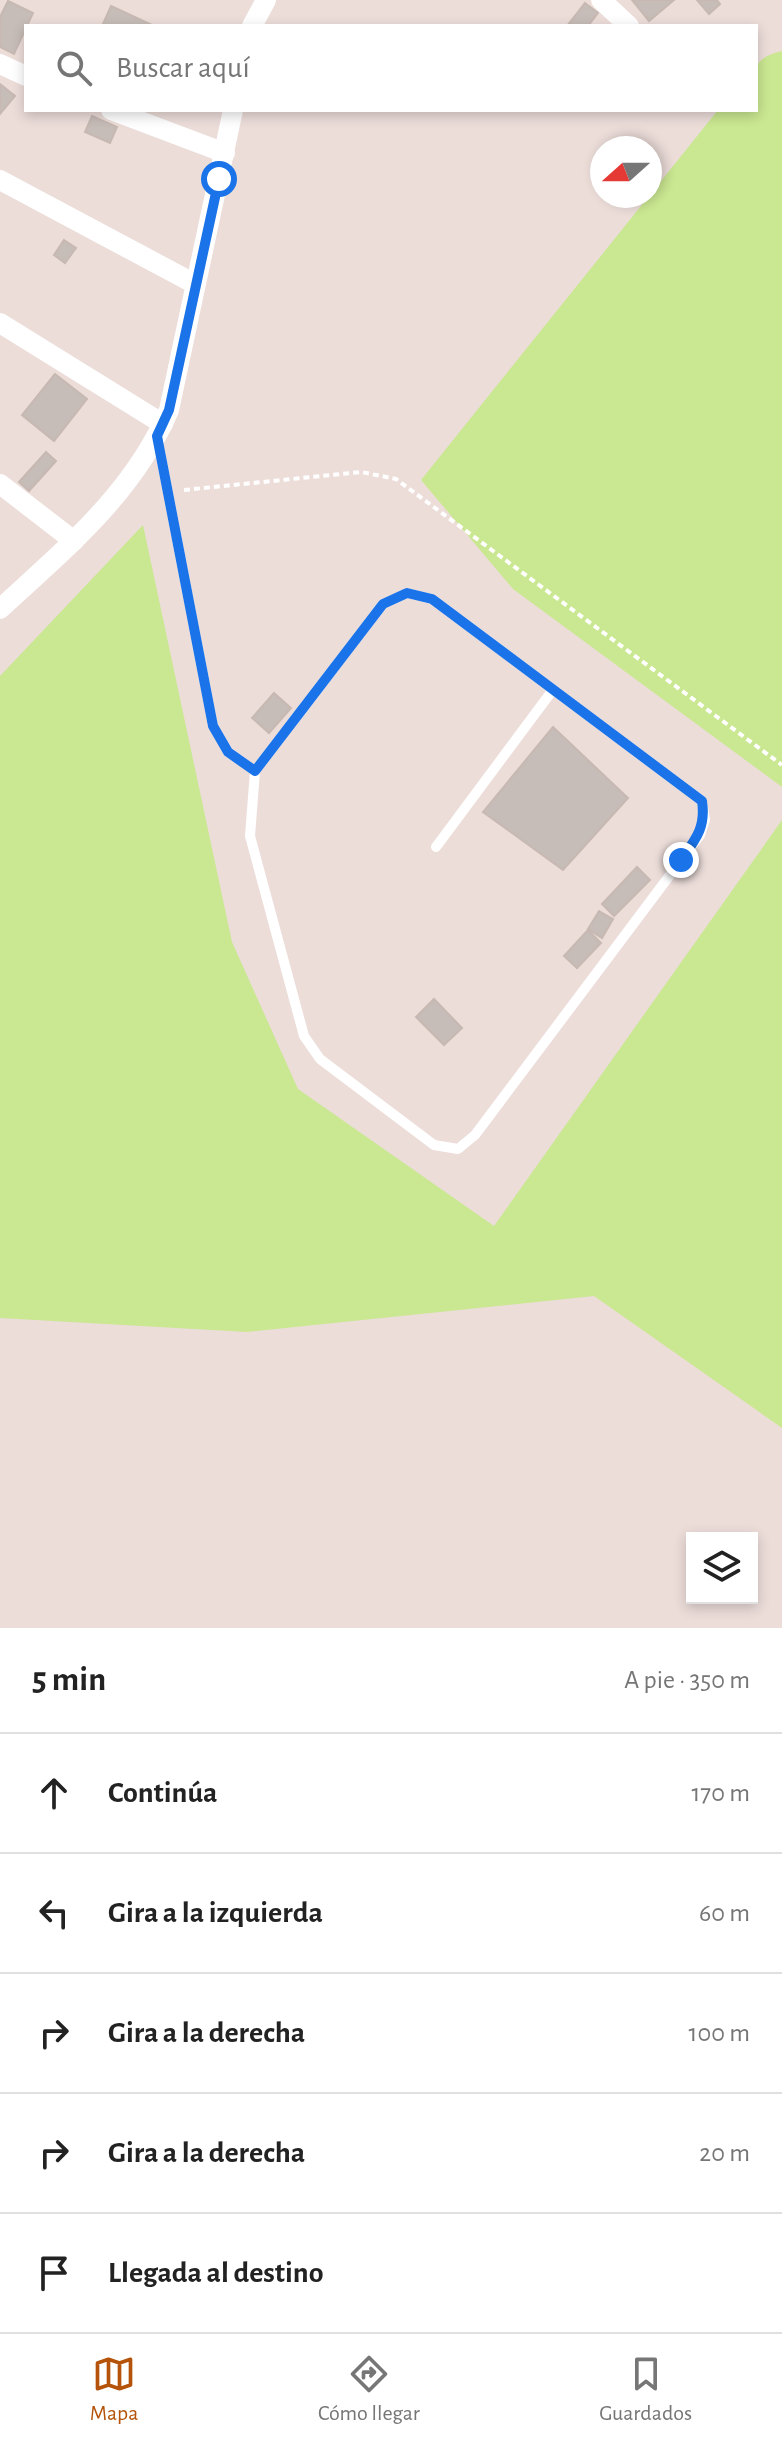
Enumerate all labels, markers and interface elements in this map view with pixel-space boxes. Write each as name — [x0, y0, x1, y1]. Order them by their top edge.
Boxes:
search box — [24, 24, 758, 112]
icon: search — [52, 46, 96, 90]
text: Buscar aquí — [116, 53, 250, 83]
north arrow — [590, 136, 662, 208]
route start — [201, 161, 237, 197]
route end — [663, 842, 699, 878]
map controls — [686, 1532, 758, 1604]
button: layers — [686, 1532, 758, 1604]
text: 5 min — [32, 1663, 106, 1697]
text: A pie · 350 m — [624, 1667, 750, 1693]
icon: ahead — [32, 1771, 76, 1815]
text: Continúa — [108, 1778, 217, 1808]
text: 170 m — [691, 1780, 750, 1806]
icon: left — [32, 1891, 76, 1935]
text: Gira a la izquierda — [108, 1898, 323, 1928]
text: 60 m — [699, 1900, 750, 1926]
icon: right — [32, 2011, 76, 2055]
text: Gira a la derecha — [108, 2018, 305, 2048]
text: 100 m — [689, 2020, 750, 2046]
icon: right — [32, 2131, 76, 2175]
text: Gira a la derecha — [108, 2138, 305, 2168]
text: 20 m — [699, 2140, 750, 2166]
icon: arrive — [32, 2251, 76, 2295]
text: Llegada al destino — [108, 2258, 324, 2288]
tab: Mapa — [90, 2352, 138, 2426]
tab: Cómo llegar — [318, 2352, 420, 2426]
tab: Guardados — [599, 2352, 692, 2426]

